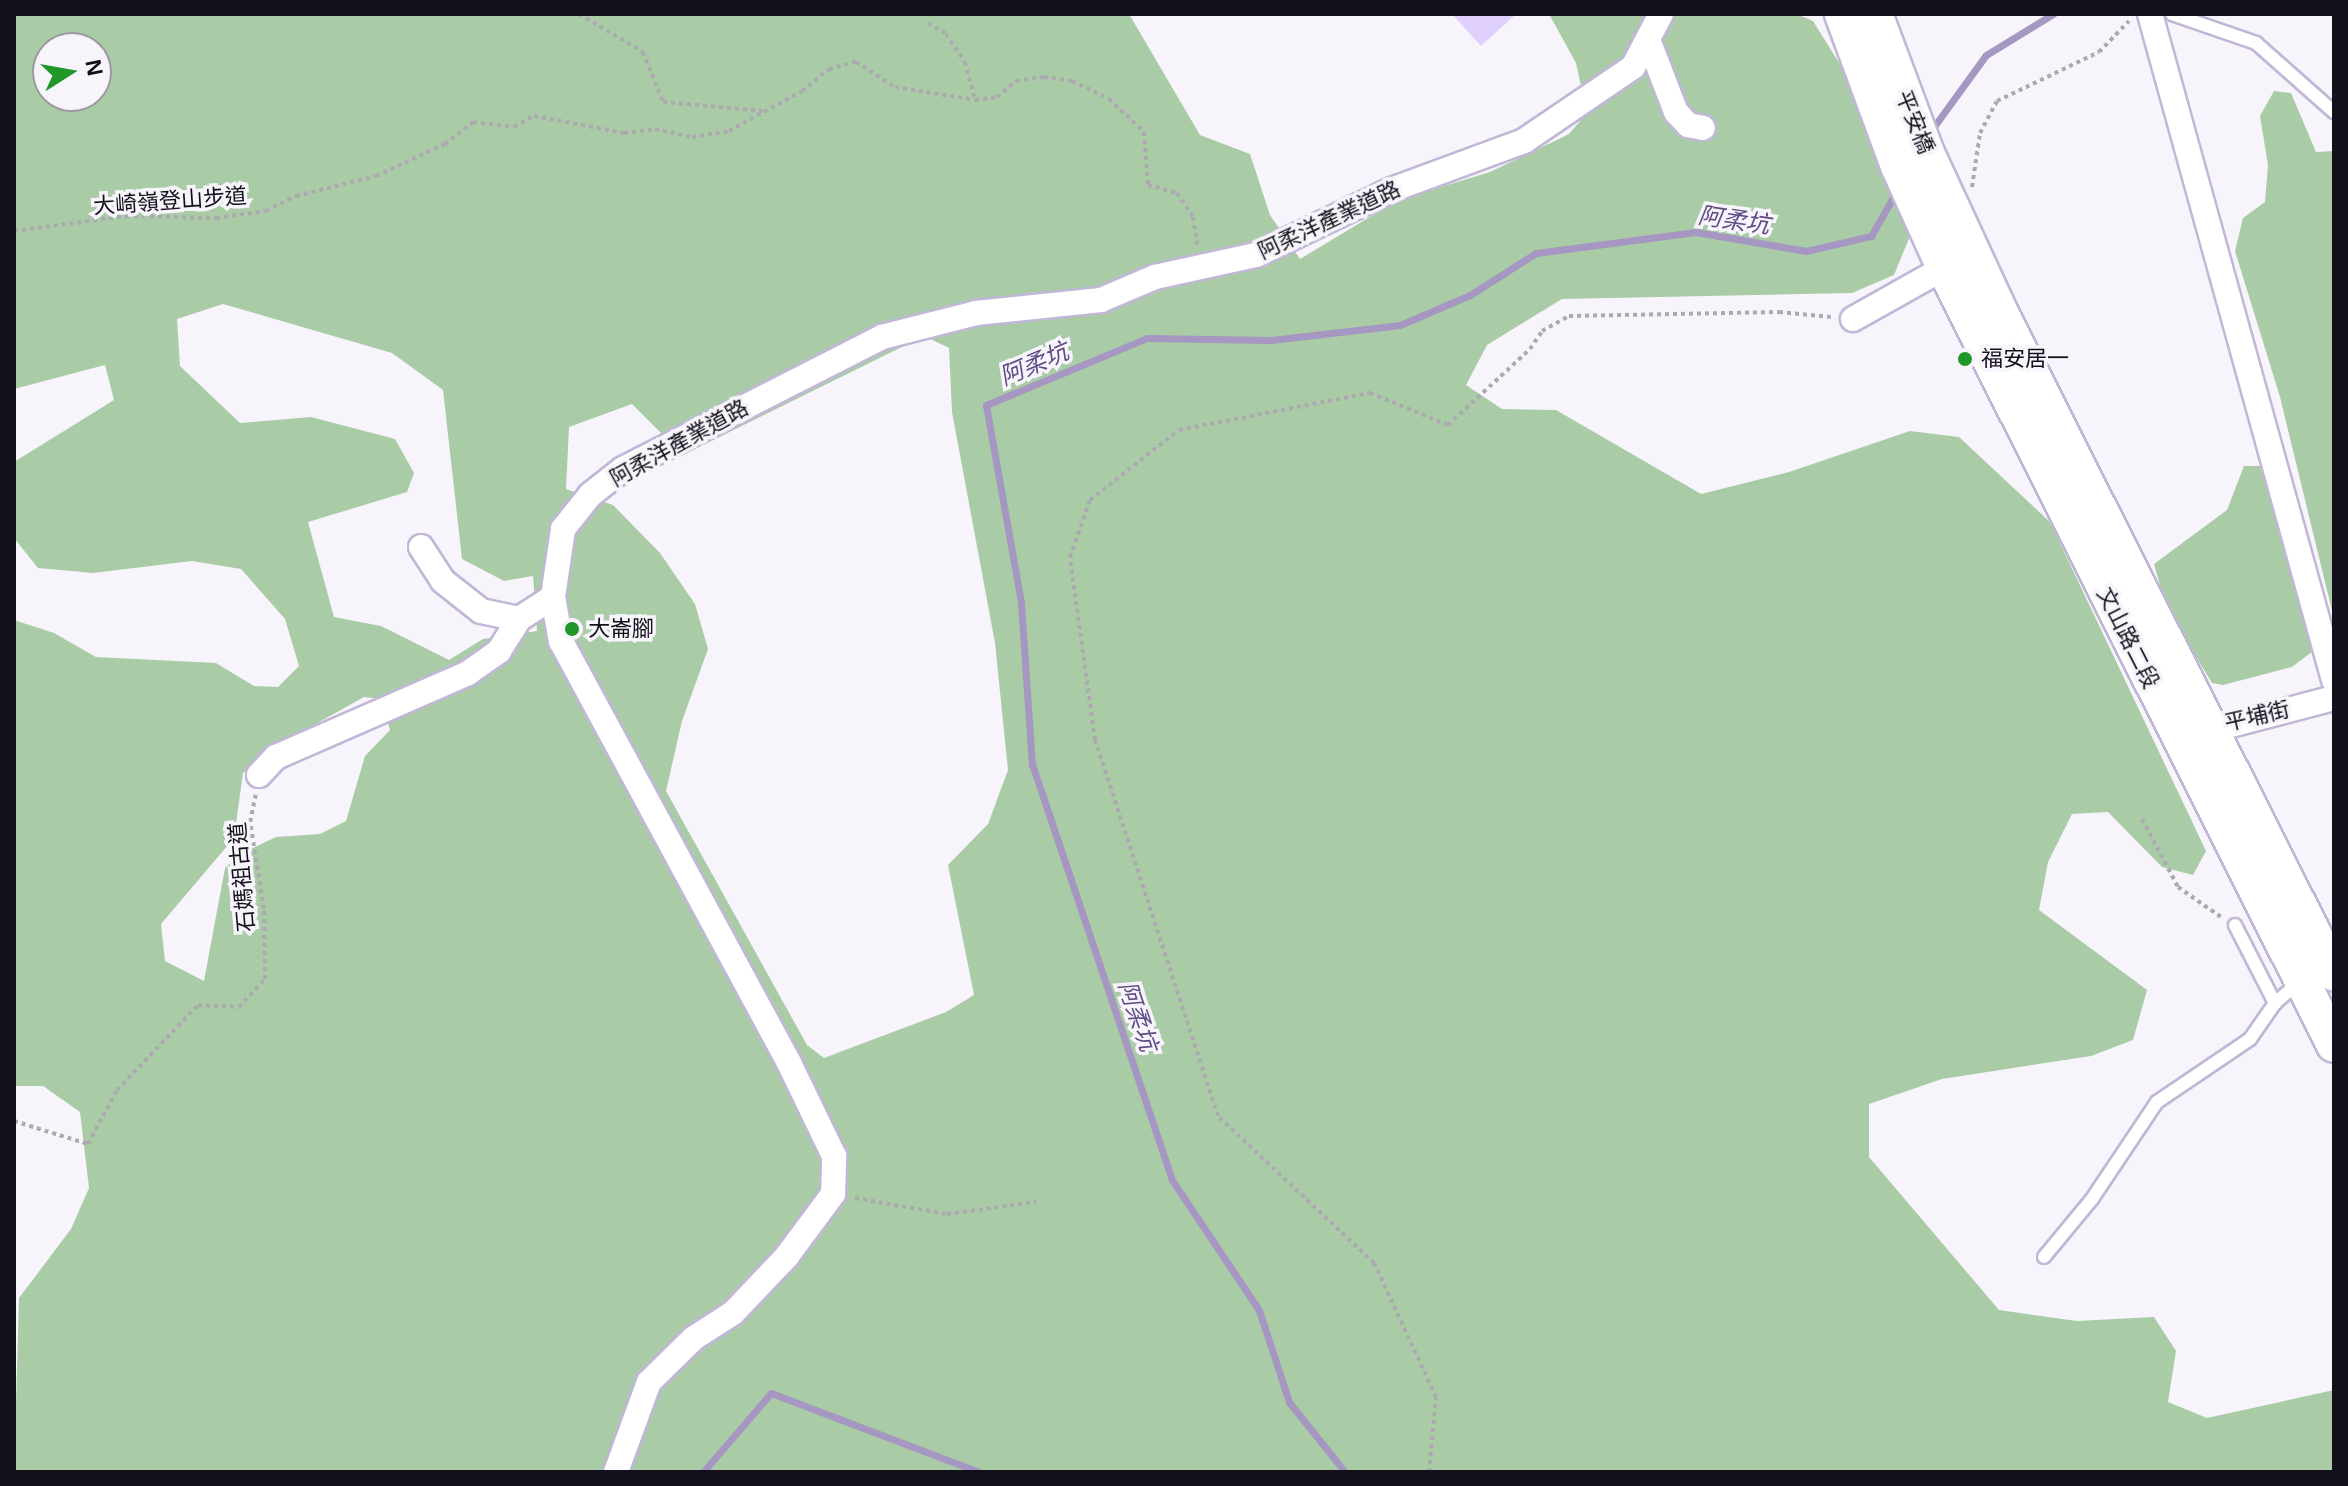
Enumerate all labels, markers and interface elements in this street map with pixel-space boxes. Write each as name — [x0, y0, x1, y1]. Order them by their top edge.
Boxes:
north arrow — [32, 32, 112, 112]
text: N — [80, 58, 108, 78]
street label: 平安橋 — [1890, 86, 1940, 158]
street label: 阿柔洋產業道路 — [1254, 175, 1404, 265]
street label: 大崎嶺登山步道 — [92, 182, 248, 220]
water label: 阿柔坑 — [1696, 201, 1772, 239]
water label: 阿柔坑 — [995, 337, 1073, 391]
place label: 福安居一 — [1981, 346, 2069, 372]
marker: 福安居一 — [1956, 350, 1974, 368]
street label: 阿柔洋產業道路 — [605, 394, 753, 492]
street label: 文山路二段 — [2091, 583, 2165, 693]
place label: 大崙腳 — [588, 616, 654, 642]
marker: 大崙腳 — [563, 620, 581, 638]
street label: 平埔街 — [2222, 696, 2292, 736]
street label: 石媽祖古道 — [224, 821, 260, 933]
water label: 阿柔坑 — [1113, 977, 1163, 1055]

